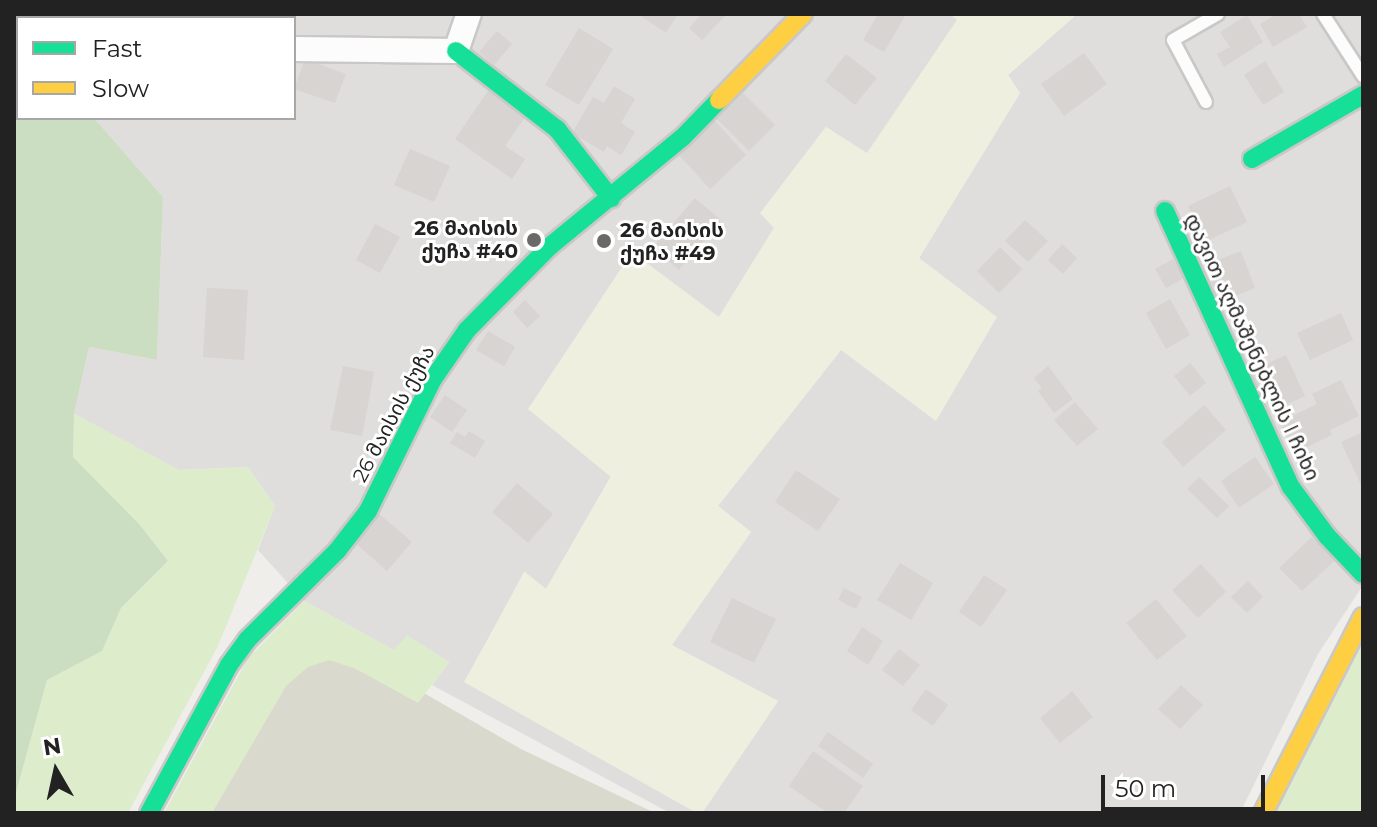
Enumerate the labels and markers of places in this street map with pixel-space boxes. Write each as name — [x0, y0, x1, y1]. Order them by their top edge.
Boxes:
place label: 26 მაისის ქუჩა #40 — [414, 216, 518, 263]
place label: 26 მაისის ქუჩა #49 — [620, 218, 724, 265]
marker: 26 მაისის ქუჩა #40 — [525, 231, 543, 249]
marker: 26 მაისის ქუჩა #49 — [595, 232, 613, 250]

